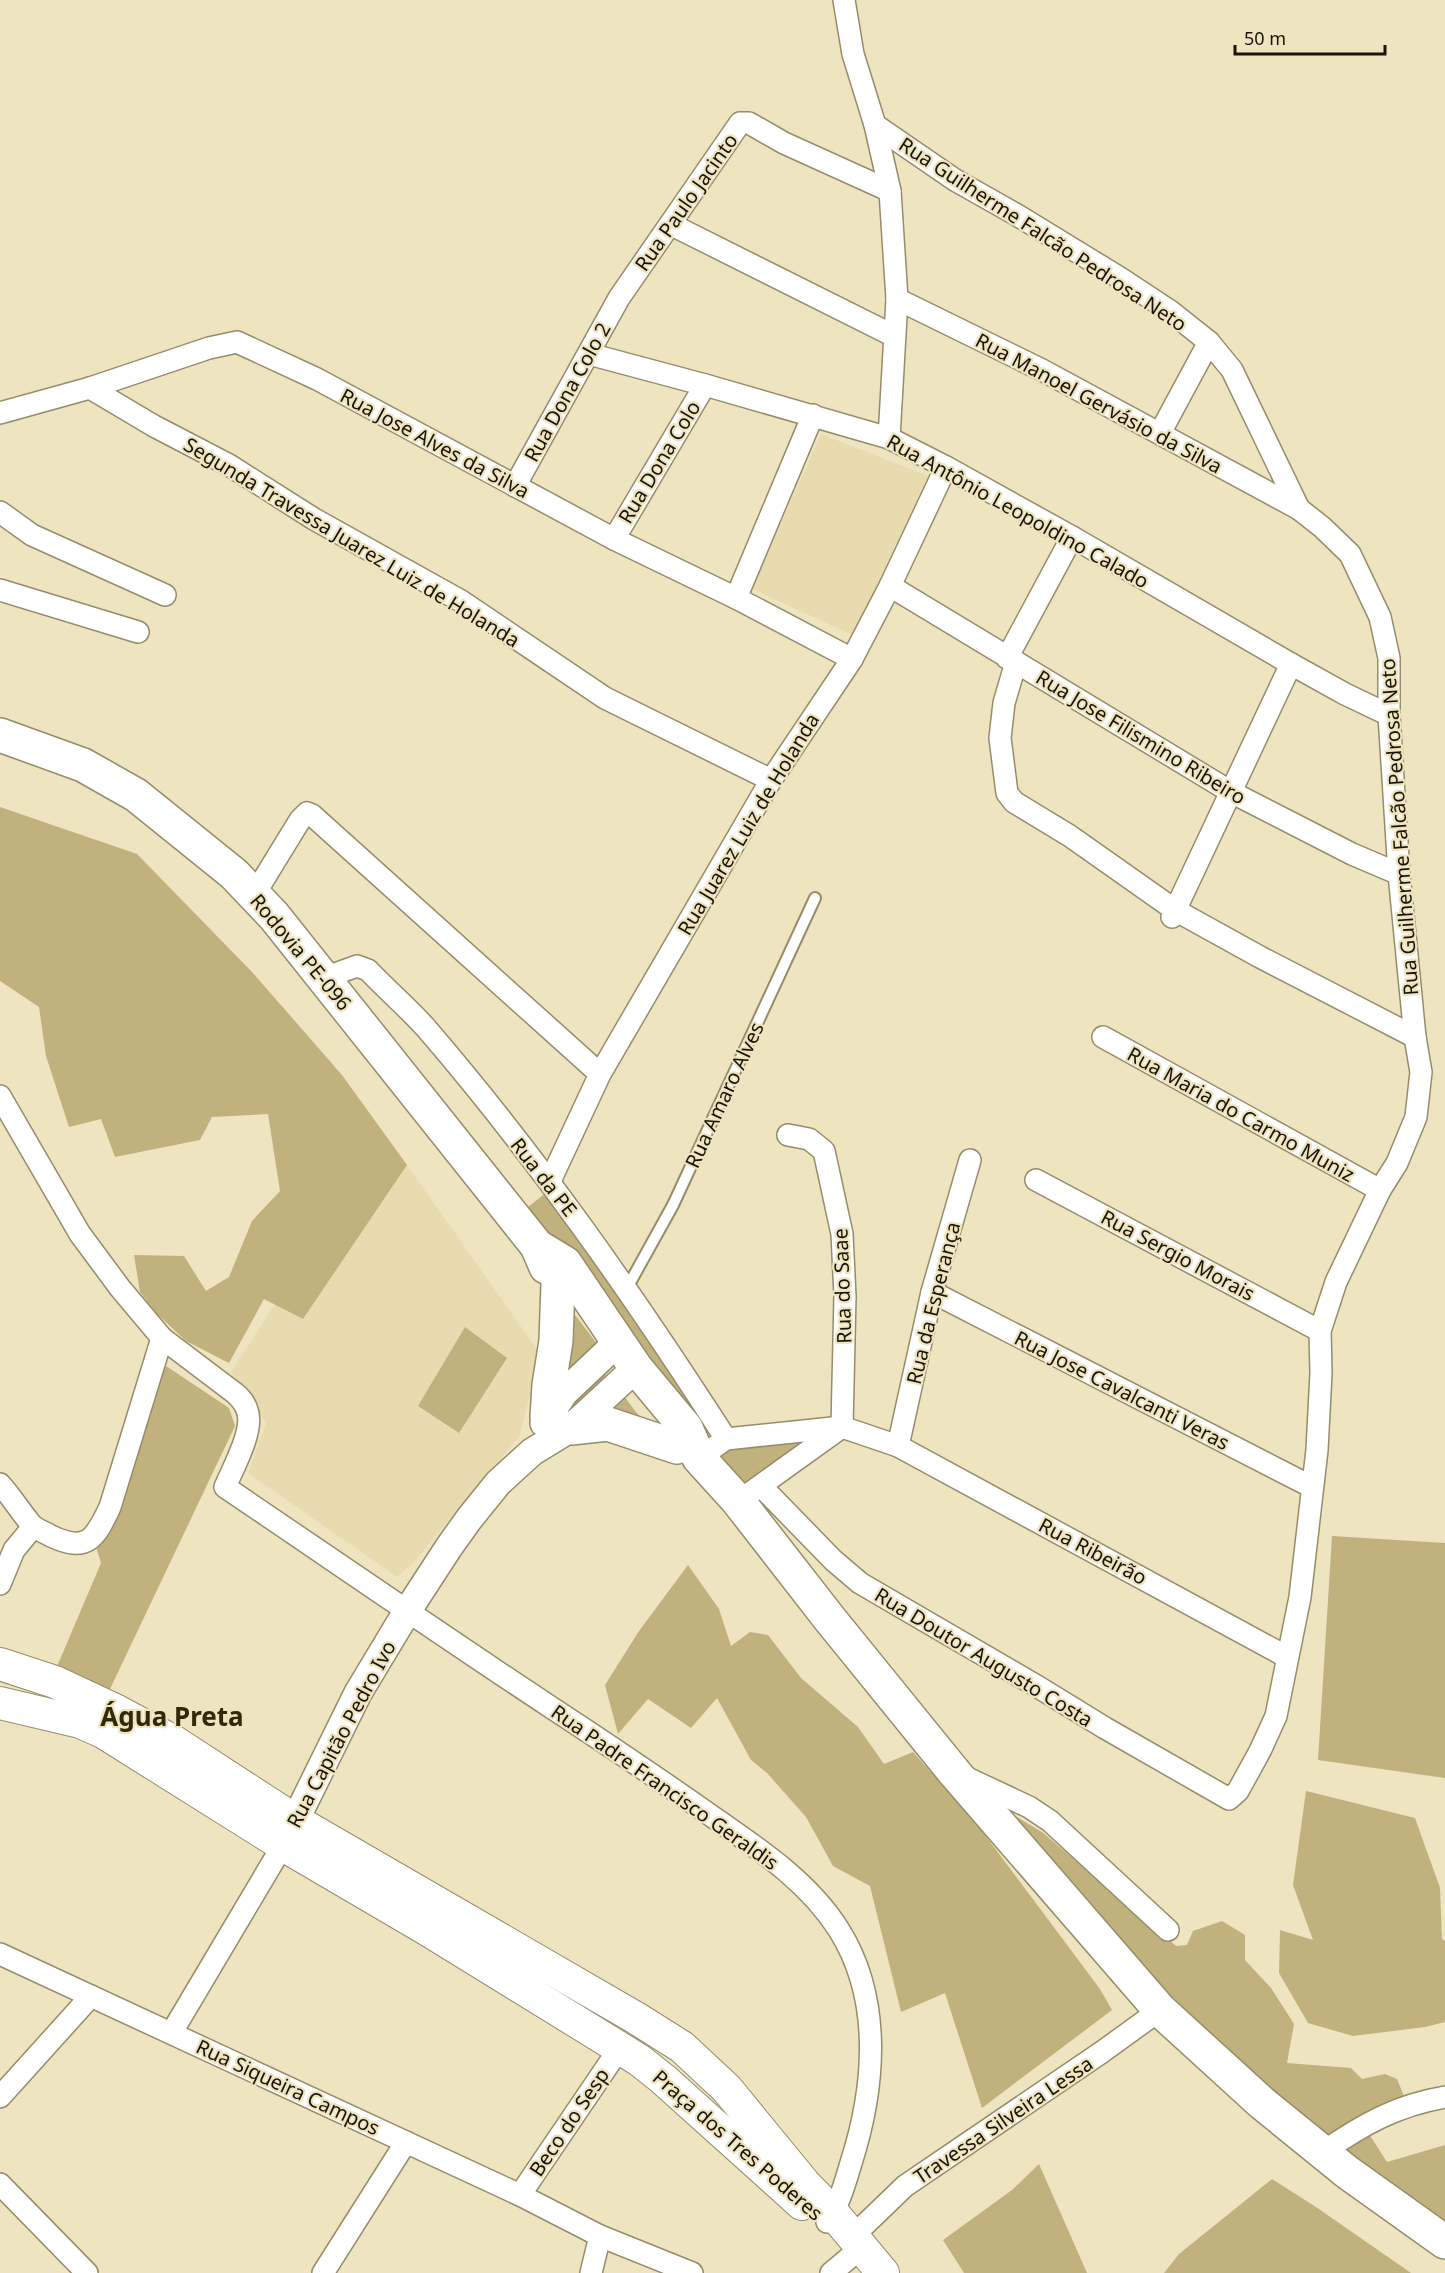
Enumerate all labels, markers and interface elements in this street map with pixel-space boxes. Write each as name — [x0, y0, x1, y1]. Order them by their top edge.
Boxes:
scale bar — [1235, 18, 1385, 56]
text: 50 m — [1244, 26, 1286, 50]
street label: Rua Paulo Jacinto — [628, 128, 744, 276]
street label: Rua Guilherme Falcão Pedrosa Neto — [894, 131, 1192, 337]
street label: Rua Dona Colo 2 — [518, 318, 616, 466]
street label: Rua Manoel Gervásio da Silva — [971, 326, 1227, 480]
street label: Rua Jose Alves da Silva — [336, 382, 534, 504]
street label: Rua Dona Colo — [612, 396, 706, 528]
street label: Rua Antônio Leopoldino Calado — [882, 428, 1154, 594]
street label: Segunda Travessa Juarez Luiz de Holanda — [179, 431, 525, 653]
street label: Rua Guilherme Falcão Pedrosa Neto — [1374, 658, 1424, 996]
street label: Rua Jose Filismino Ribeiro — [1031, 664, 1251, 810]
street label: Rua Juarez Luiz de Holanda — [671, 708, 825, 940]
street label: Rodovia PE-096 — [244, 888, 358, 1016]
street label: Rua Amaro Alves — [678, 1018, 770, 1172]
street label: Rua Maria do Carmo Muniz — [1123, 1040, 1359, 1188]
street label: Rua da PE — [505, 1132, 583, 1222]
street label: Rua Sergio Morais — [1096, 1203, 1260, 1307]
street label: Rua da Esperança — [900, 1219, 966, 1387]
street label: Rua do Saae — [826, 1228, 858, 1344]
street label: Rua Jose Cavalcanti Veras — [1010, 1324, 1234, 1456]
street label: Rua Ribeirão — [1034, 1511, 1152, 1591]
street label: Rua Doutor Augusto Costa — [870, 1581, 1098, 1733]
street label: Rua Capitão Pedro Ivo — [280, 1636, 402, 1832]
district label: Água Preta — [100, 1698, 244, 1734]
street label: Rua Padre Francisco Geraldis — [546, 1698, 784, 1876]
street label: Rua Siqueira Campos — [192, 2033, 384, 2141]
street label: Travessa Silveira Lessa — [908, 2050, 1098, 2190]
street label: Beco do Sesp — [523, 2063, 615, 2181]
street label: Praça dos Tres Poderes — [647, 2064, 829, 2226]

